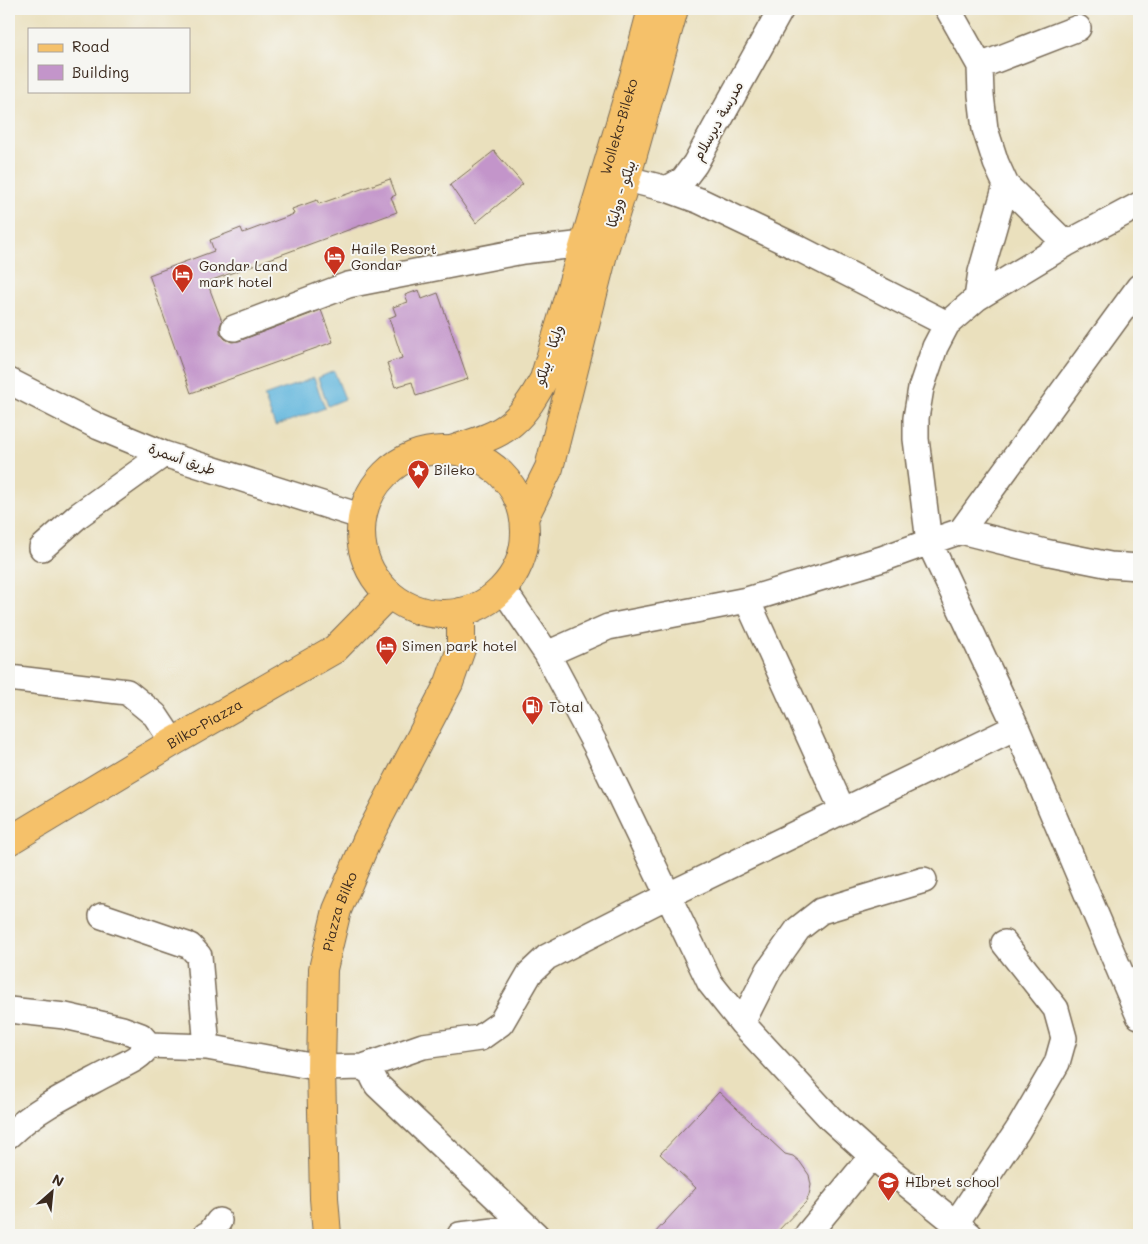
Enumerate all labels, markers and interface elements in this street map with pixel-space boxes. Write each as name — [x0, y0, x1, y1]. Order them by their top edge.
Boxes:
legend — [28, 28, 190, 92]
text: Road — [72, 36, 109, 56]
text: Building — [72, 62, 129, 82]
street label: Wolleka-Bileko — [595, 76, 642, 177]
street label: مدرسة دبرسلام — [688, 77, 749, 165]
street label: بيلكو - ووليكا — [601, 158, 640, 230]
place label: Haile Resort Gondar — [351, 239, 437, 274]
hotel icon: Haile Resort Gondar — [323, 245, 347, 276]
place label: Gondar Land mark hotel — [199, 256, 287, 291]
hotel icon: Gondar Land mark hotel — [171, 262, 195, 293]
street label: وليكا - بيلكو — [529, 322, 568, 389]
street label: طريق أسمرة — [146, 438, 218, 479]
place icon: Bileko — [406, 458, 430, 489]
place label: Bileko — [434, 460, 475, 479]
hotel icon: Simen park hotel — [374, 634, 398, 665]
place label: Simen park hotel — [402, 636, 517, 655]
street label: Bilko-Piazza — [163, 694, 246, 753]
fuel station icon: Total — [521, 695, 545, 726]
place label: Total — [549, 697, 584, 716]
street label: Piazza Bilko — [318, 869, 361, 953]
north arrow — [28, 1166, 78, 1216]
text: N — [49, 1169, 67, 1191]
school or university icon: HIbret school — [877, 1170, 901, 1201]
place label: HIbret school — [905, 1172, 999, 1191]

